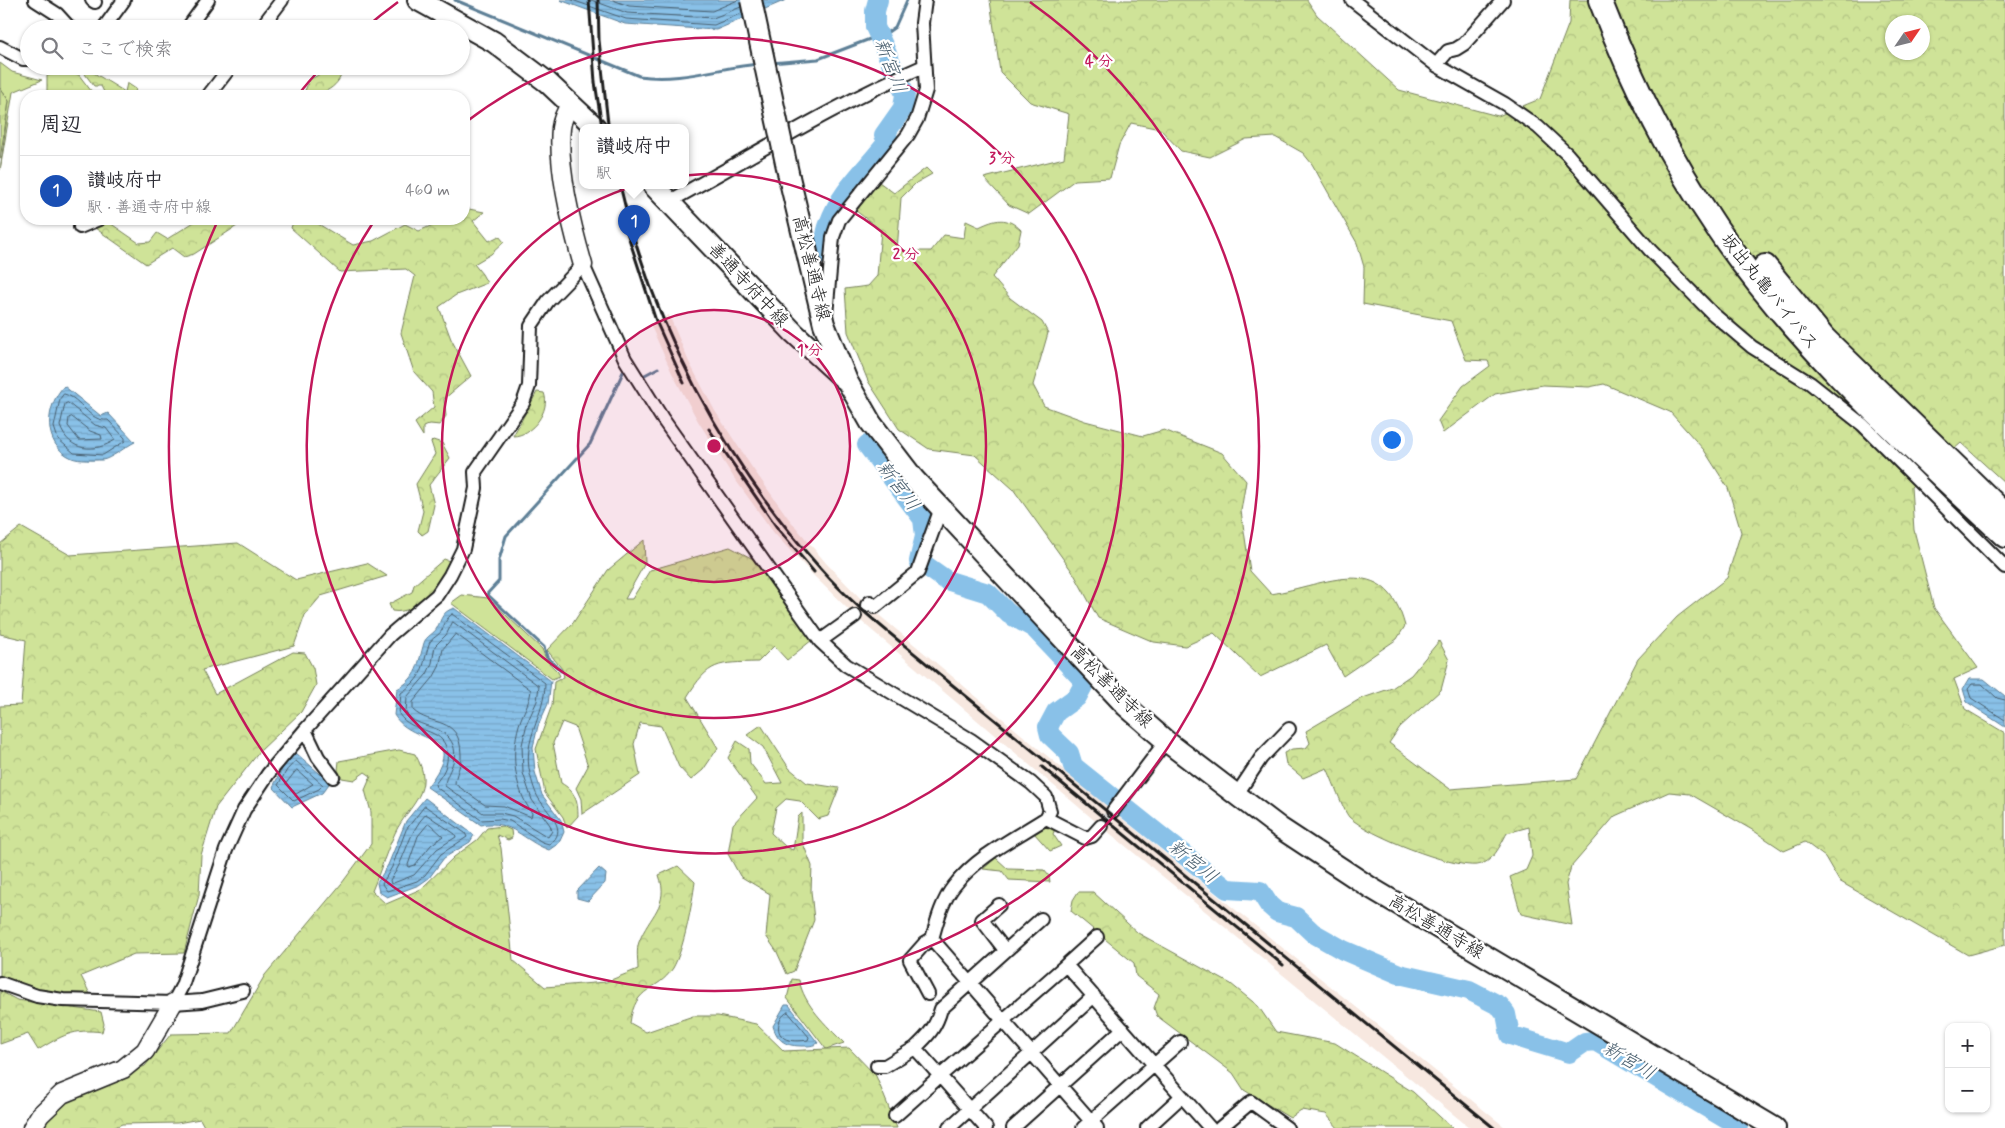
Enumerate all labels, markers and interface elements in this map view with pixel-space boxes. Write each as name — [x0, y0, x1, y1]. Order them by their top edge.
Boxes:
north arrow — [1885, 15, 1930, 60]
search box — [20, 20, 470, 75]
icon: search — [38, 34, 66, 62]
water label: 新宮川 — [868, 35, 912, 97]
text: ここで検索 — [78, 37, 173, 62]
text: 4 分 — [1085, 52, 1113, 72]
text: 周辺 — [40, 111, 82, 139]
popup — [579, 124, 689, 189]
text: 讃岐府中 — [596, 134, 672, 159]
text: 3 分 — [989, 149, 1015, 169]
text: 駅 — [596, 163, 612, 184]
text: 讃岐府中 — [87, 168, 163, 193]
text: 1 — [52, 180, 60, 201]
text: 460 m — [405, 180, 450, 201]
text: 駅 · 善通寺府中線 — [87, 197, 211, 218]
pin: 1 — [618, 205, 650, 246]
street label: 高松善通寺線 — [786, 213, 836, 323]
street label: 坂出丸亀バイパス — [1714, 229, 1824, 355]
street label: 善通寺府中線 — [702, 237, 794, 333]
text: 2 分 — [893, 245, 919, 265]
text: 1 分 — [797, 341, 823, 361]
your location — [1379, 427, 1405, 453]
centre of rings — [705, 437, 723, 455]
water label: 新宮川 — [871, 456, 925, 516]
street label: 高松善通寺線 — [1064, 640, 1158, 734]
water label: 新宮川 — [1163, 834, 1223, 890]
street label: 高松善通寺線 — [1384, 889, 1488, 965]
map controls — [1945, 1023, 1990, 1113]
button: + — [1945, 1023, 1990, 1068]
water label: 新宮川 — [1598, 1036, 1660, 1086]
button: − — [1945, 1068, 1990, 1113]

